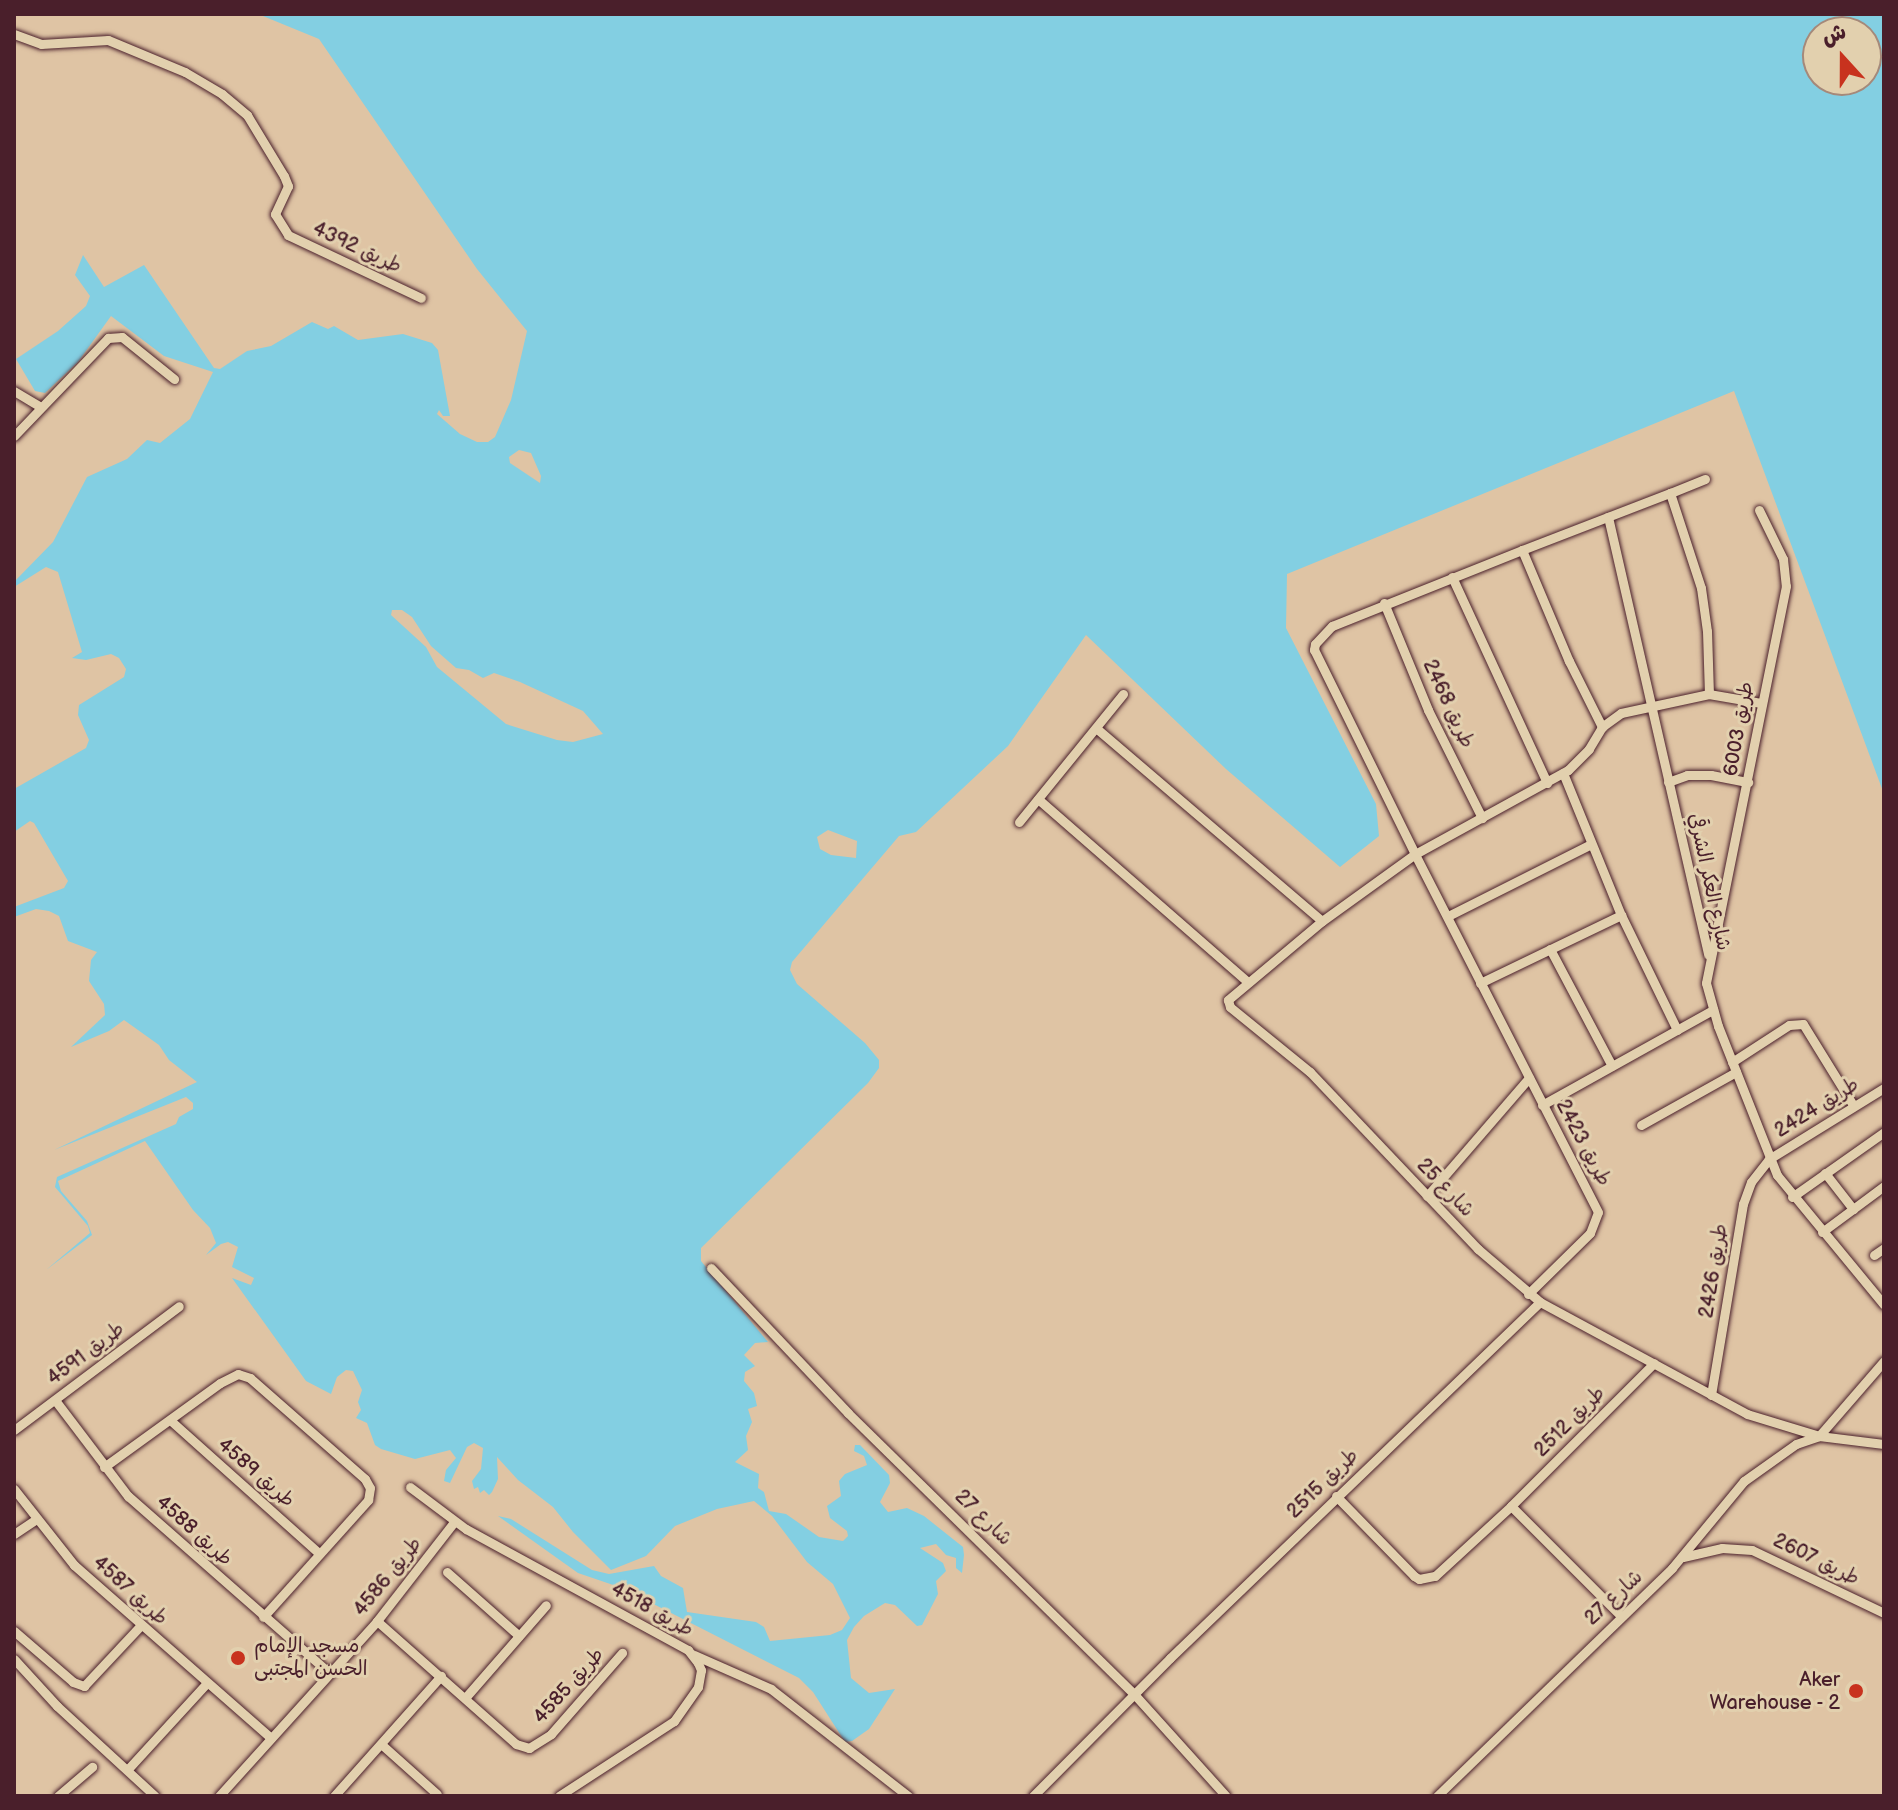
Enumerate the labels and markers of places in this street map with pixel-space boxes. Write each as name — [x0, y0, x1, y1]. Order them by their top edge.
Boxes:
place label: مسجد الإمام الحسن المجتبى — [254, 1634, 368, 1681]
marker: مسجد الإمام الحسن المجتبى — [229, 1649, 247, 1667]
place label: Aker Warehouse - 2 — [1708, 1668, 1840, 1715]
marker: Aker Warehouse - 2 — [1847, 1682, 1865, 1700]

